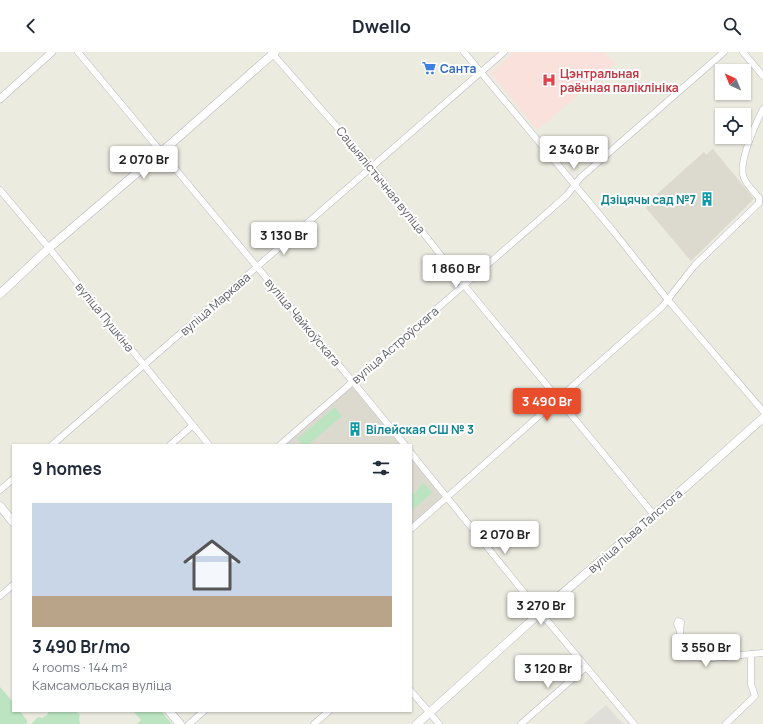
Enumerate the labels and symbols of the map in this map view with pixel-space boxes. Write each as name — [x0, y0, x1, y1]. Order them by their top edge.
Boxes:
supermarket icon: Санта — [421, 60, 437, 76]
place label: Санта — [440, 60, 476, 77]
north arrow — [715, 64, 751, 100]
place label: Цэнтральная раённая паліклініка — [560, 65, 679, 96]
hospital icon: Цэнтральная раённая паліклініка — [541, 72, 557, 88]
street label: Сацыялістычная вуліца — [332, 123, 430, 237]
pin: 2 340 Br — [533, 136, 615, 170]
pin: 2 070 Br — [103, 146, 185, 180]
place label: Дзіцячы сад №7 — [601, 191, 696, 208]
building icon: Дзіцячы сад №7 — [699, 191, 715, 207]
pin: 3 130 Br — [243, 222, 325, 256]
pin: 1 860 Br — [415, 255, 497, 289]
street label: вуліца Маркава — [176, 269, 254, 339]
street label: вуліца Чайкоўскага — [261, 274, 345, 370]
street label: вуліца Пушкіна — [72, 279, 138, 355]
street label: вуліца Астроўскага — [348, 302, 442, 388]
pin: 3 490 Br — [506, 388, 588, 422]
building icon: Вілейская СШ № 3 — [347, 421, 363, 437]
place label: Вілейская СШ № 3 — [366, 421, 474, 438]
street label: вуліца Льва Талстога — [584, 485, 686, 577]
pin: 2 070 Br — [464, 521, 546, 555]
pin: 3 270 Br — [500, 592, 582, 626]
pin: 3 550 Br — [665, 634, 747, 668]
pin: 3 120 Br — [507, 655, 589, 689]

